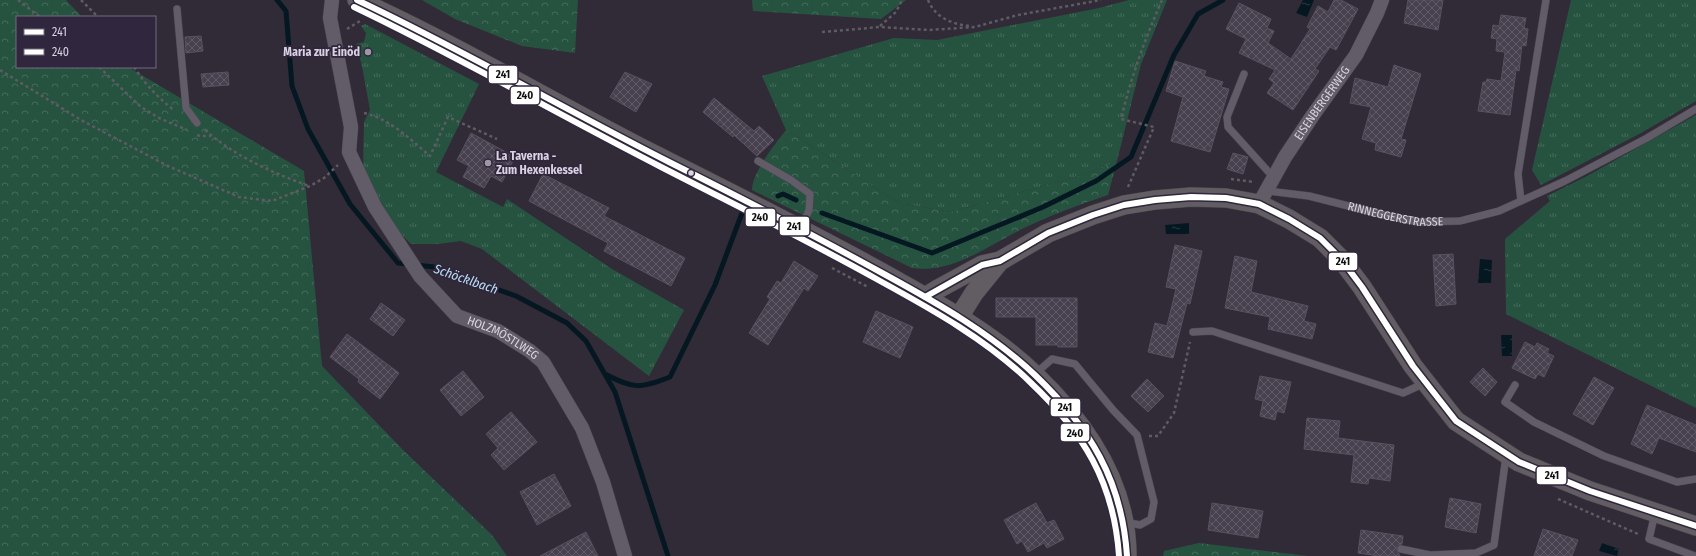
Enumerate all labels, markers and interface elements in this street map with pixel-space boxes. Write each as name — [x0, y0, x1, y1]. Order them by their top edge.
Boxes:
legend — [16, 16, 156, 68]
text: 241 — [52, 25, 67, 39]
text: 240 — [52, 45, 69, 59]
place label: Maria zur Einöd — [283, 45, 360, 59]
marker: Maria zur Einöd — [363, 47, 373, 57]
street label: EISENBERGERWEG — [1291, 64, 1353, 143]
line badge: 241 — [488, 65, 518, 84]
text: 241 — [495, 68, 510, 81]
line badge: 240 — [510, 86, 540, 105]
text: 240 — [516, 89, 533, 102]
place label: La Taverna - Zum Hexenkessel — [496, 149, 583, 177]
marker: La Taverna - Zum Hexenkessel — [483, 158, 493, 168]
unlabelled marker — [686, 168, 696, 178]
street label: RINNEGGERSTRASSE — [1346, 199, 1444, 229]
line badge: 240 — [745, 208, 776, 227]
text: 240 — [751, 211, 768, 224]
line badge: 241 — [779, 216, 810, 236]
text: 241 — [786, 220, 801, 233]
line badge: 241 — [1328, 252, 1358, 271]
text: 241 — [1335, 255, 1350, 268]
water label: Schöcklbach — [431, 261, 500, 297]
street label: HOLZMÖSTLWEG — [465, 313, 542, 362]
line badge: 241 — [1050, 398, 1081, 417]
text: 241 — [1057, 401, 1072, 414]
line badge: 240 — [1060, 423, 1090, 442]
text: 240 — [1066, 427, 1083, 440]
line badge: 241 — [1536, 466, 1567, 485]
text: 241 — [1544, 469, 1559, 482]

